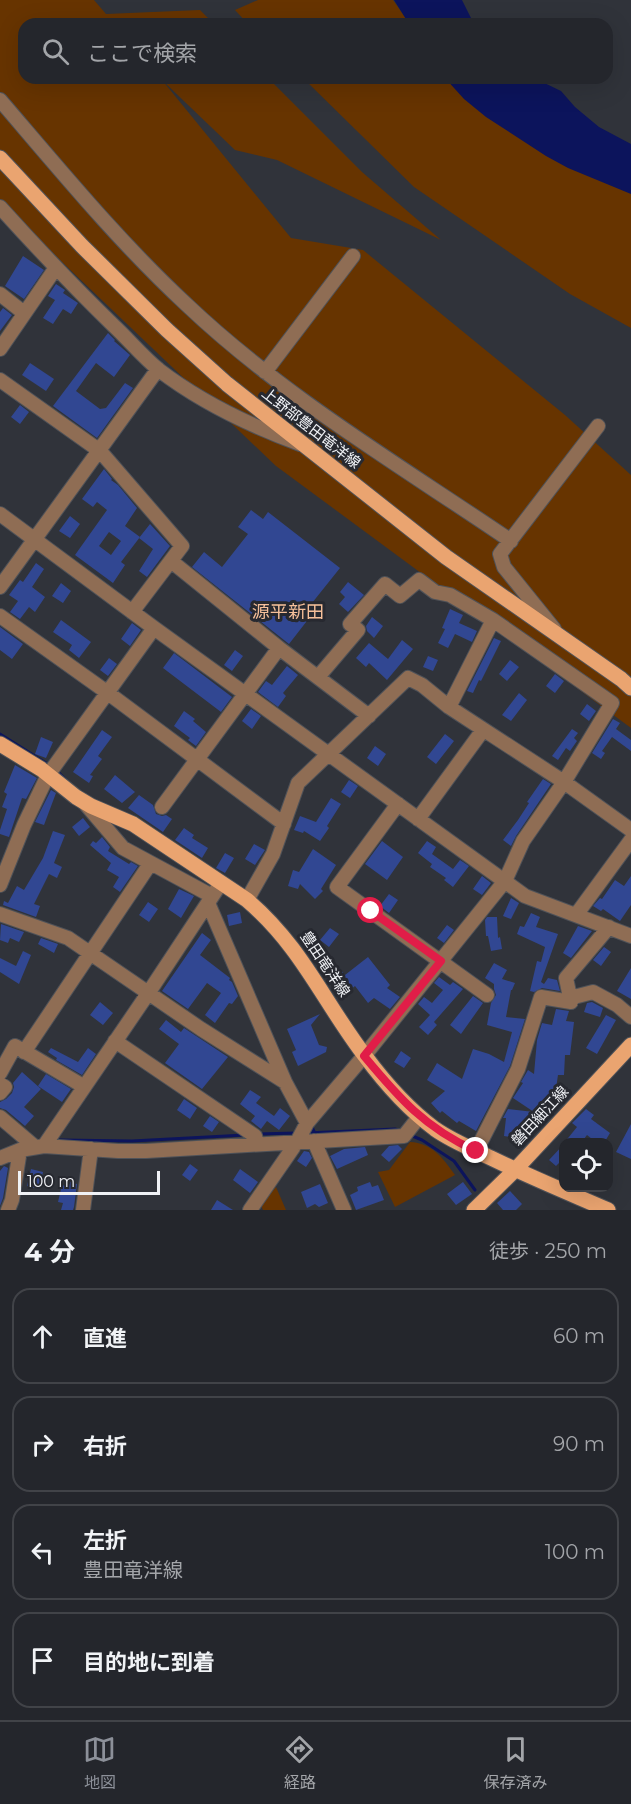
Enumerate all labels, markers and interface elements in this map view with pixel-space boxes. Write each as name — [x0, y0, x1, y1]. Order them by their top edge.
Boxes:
search box — [18, 18, 613, 84]
icon: search — [39, 35, 72, 68]
text: ここで検索 — [87, 40, 197, 67]
street label: 上野部豊田竜洋線 — [258, 383, 364, 472]
district label: 源平新田 — [252, 601, 324, 623]
route start — [357, 897, 383, 923]
street label: 豊田竜洋線 — [297, 927, 354, 1000]
street label: 磐田細江線 — [507, 1082, 572, 1150]
route end — [462, 1137, 488, 1163]
map controls — [559, 1138, 613, 1192]
button: locate — [559, 1138, 613, 1192]
scale bar — [18, 1168, 160, 1196]
text: 100 m — [27, 1172, 75, 1191]
text: 4 分 — [24, 1236, 75, 1268]
text: 徒歩 · 250 m — [489, 1239, 607, 1263]
icon: ahead — [26, 1320, 59, 1353]
text: 60 m — [553, 1324, 605, 1348]
text: 直進 — [83, 1325, 127, 1352]
icon: right — [26, 1428, 59, 1461]
text: 90 m — [553, 1432, 605, 1456]
text: 右折 — [83, 1433, 127, 1460]
text: 左折 — [83, 1527, 127, 1554]
icon: left — [26, 1536, 59, 1569]
text: 100 m — [545, 1540, 605, 1564]
text: 豊田竜洋線 — [83, 1558, 183, 1582]
icon: arrive — [26, 1644, 59, 1677]
text: 目的地に到着 — [83, 1649, 215, 1676]
tab: 地図 — [83, 1733, 116, 1793]
tab: 経路 — [283, 1733, 316, 1793]
tab: 保存済み — [483, 1733, 547, 1793]

